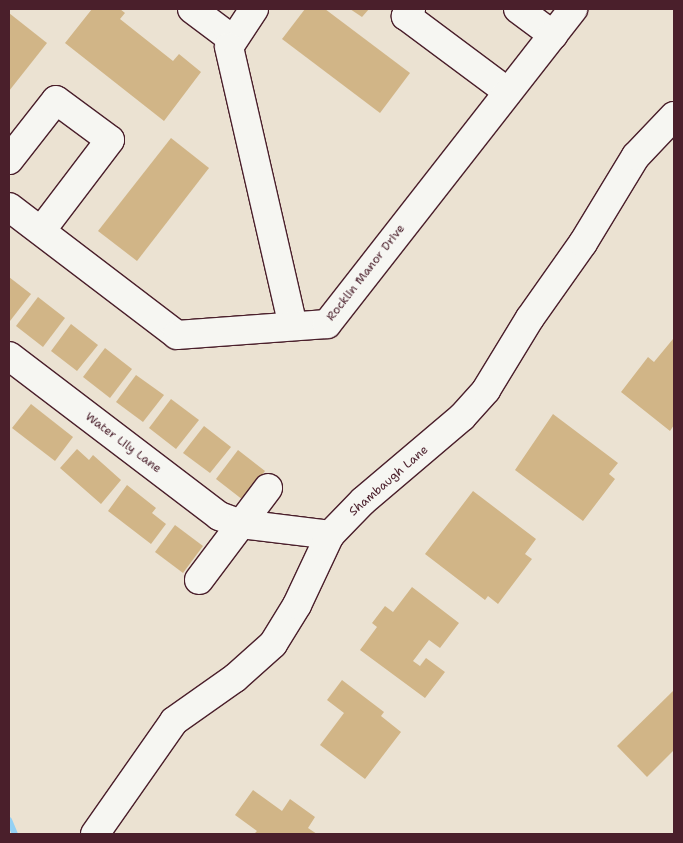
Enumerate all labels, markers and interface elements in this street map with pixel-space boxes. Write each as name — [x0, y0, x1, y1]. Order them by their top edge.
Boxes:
street label: Rocklin Manor Drive — [324, 222, 408, 324]
street label: Water Lily Lane — [82, 410, 164, 476]
street label: Shambaugh Lane — [347, 443, 431, 519]

